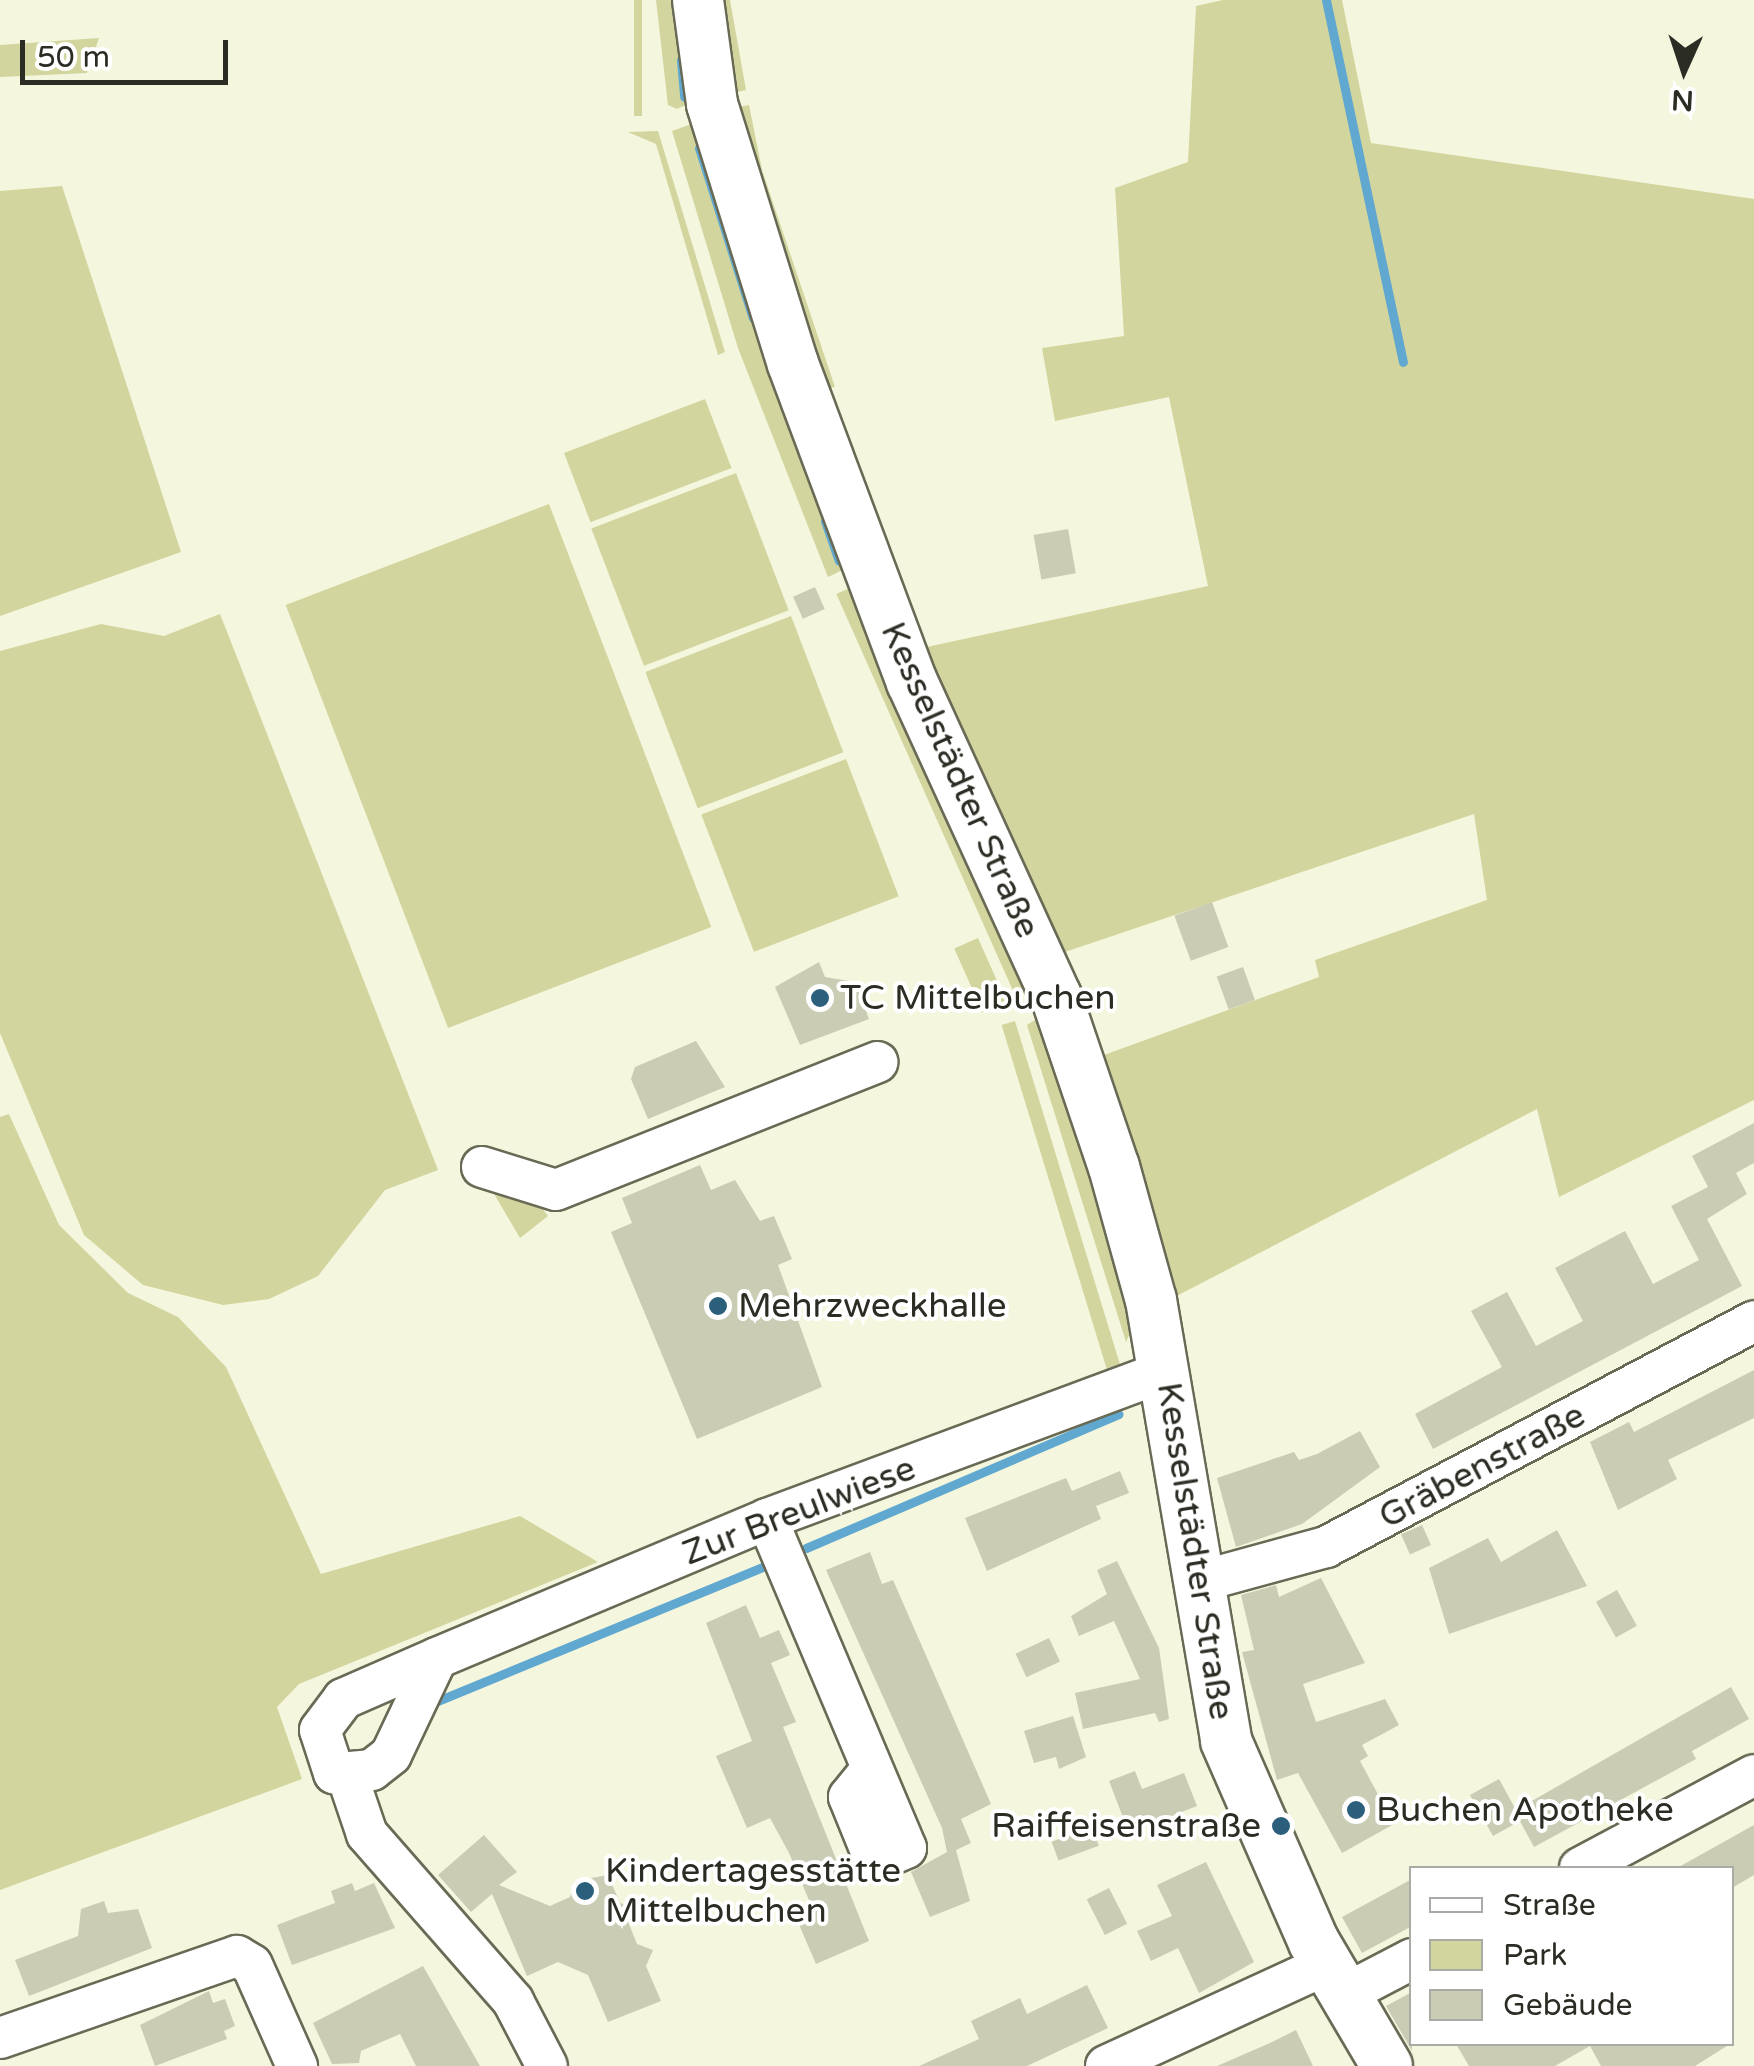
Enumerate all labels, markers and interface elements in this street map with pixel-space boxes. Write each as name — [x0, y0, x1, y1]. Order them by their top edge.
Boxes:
scale bar — [25, 20, 232, 82]
north arrow — [1634, 20, 1734, 120]
text: 50 m — [37, 39, 110, 76]
text: N — [1670, 82, 1695, 118]
street label: Kesselstädter Straße — [871, 616, 1049, 944]
place label: TC Mittelbuchen — [840, 977, 1116, 1019]
marker: TC Mittelbuchen — [809, 987, 831, 1009]
place label: Mehrzweckhalle — [738, 1285, 1007, 1327]
marker: Mehrzweckhalle — [707, 1295, 729, 1317]
street label: Kesselstädter Straße — [1148, 1379, 1242, 1723]
street label: Gräbenstraße — [1372, 1394, 1592, 1538]
street label: Zur Breulwiese — [677, 1447, 921, 1575]
place label: Buchen Apotheke — [1376, 1789, 1674, 1831]
marker: Buchen Apotheke — [1345, 1799, 1367, 1821]
place label: Raiffeisenstraße — [991, 1805, 1261, 1847]
marker: Raiffeisenstraße — [1270, 1815, 1292, 1837]
place label: Kindertagesstätte Mittelbuchen — [605, 1850, 901, 1932]
legend — [1409, 1866, 1734, 2046]
marker: Kindertagesstätte Mittelbuchen — [574, 1880, 596, 1902]
text: Straße — [1503, 1887, 1596, 1924]
text: Park — [1503, 1937, 1567, 1974]
text: Gebäude — [1503, 1987, 1633, 2024]

